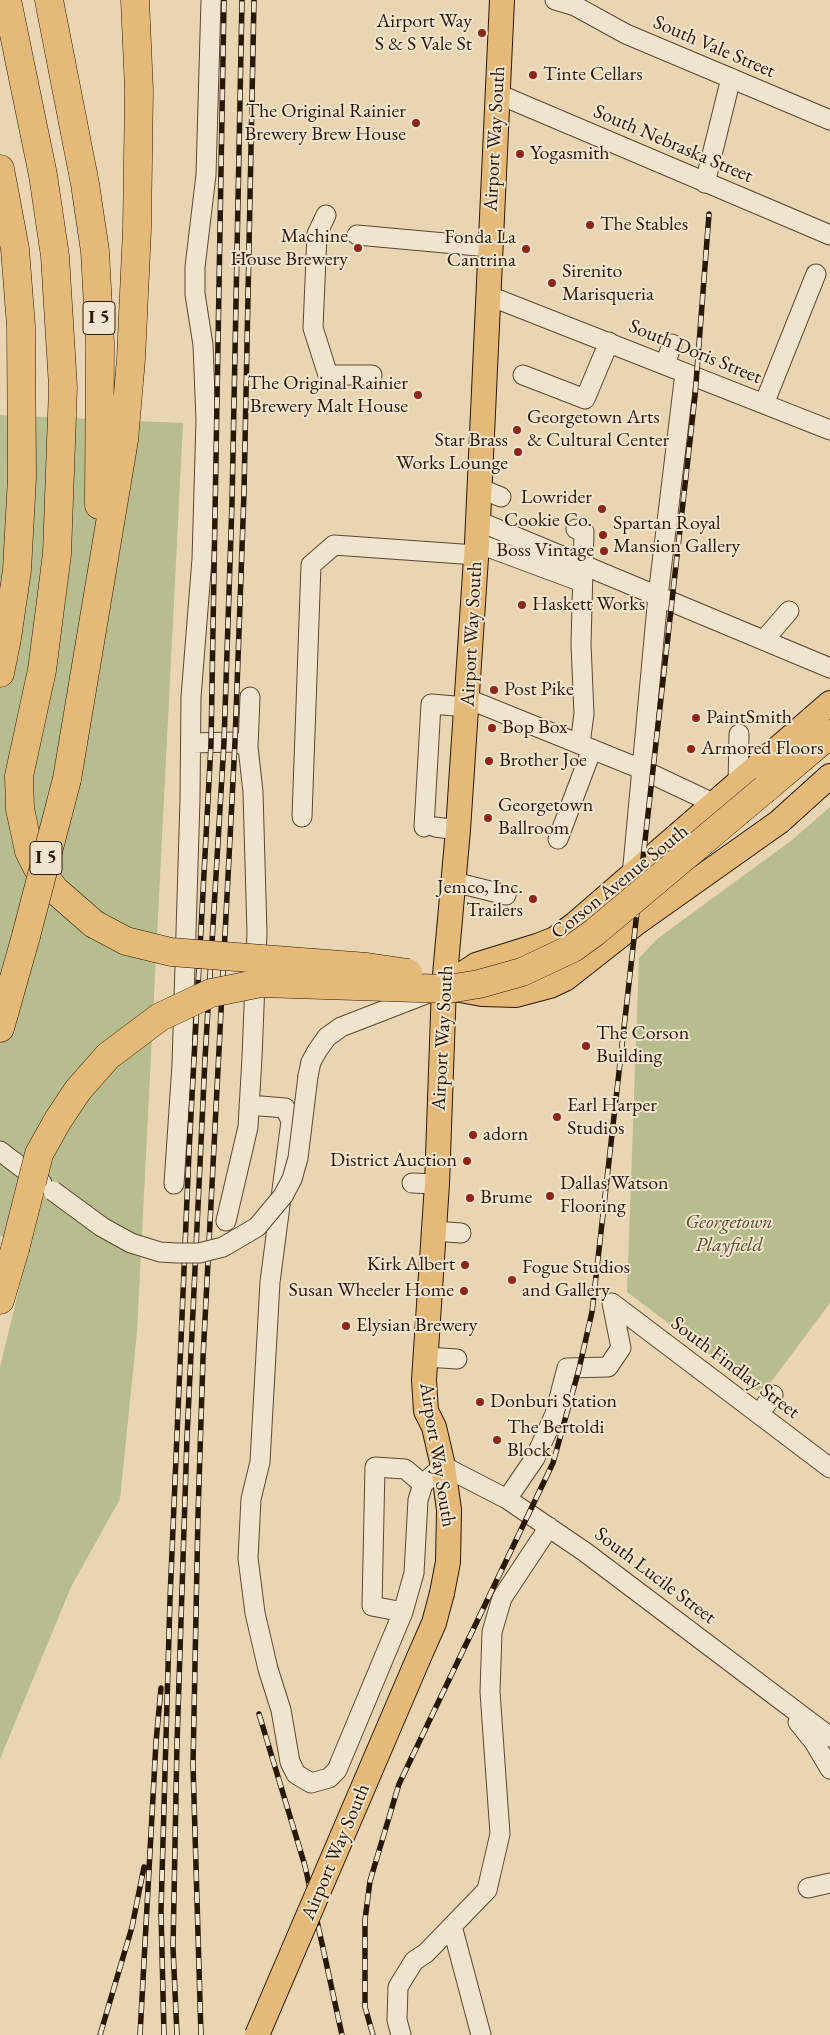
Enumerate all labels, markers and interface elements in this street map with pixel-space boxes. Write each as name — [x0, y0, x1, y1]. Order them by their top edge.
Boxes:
place label: Airport Way S & S Vale St — [375, 10, 472, 57]
street label: South Vale Street — [649, 11, 779, 83]
marker: Airport Way S & S Vale St — [476, 27, 488, 39]
place label: Tinte Cellars — [543, 63, 643, 87]
street label: Airport Way South — [479, 66, 511, 212]
marker: Tinte Cellars — [527, 69, 539, 81]
place label: The Original Rainier Brewery Brew House — [245, 100, 406, 147]
street label: South Nebraska Street — [590, 100, 756, 188]
marker: The Original Rainier Brewery Brew House — [410, 117, 422, 129]
place label: Yogasmith — [530, 142, 610, 166]
marker: Yogasmith — [514, 148, 526, 160]
place label: The Stables — [600, 213, 688, 237]
marker: The Stables — [584, 219, 596, 231]
place label: Machine House Brewery — [230, 225, 348, 272]
place label: Fonda La Cantrina — [444, 226, 516, 273]
marker: Machine House Brewery — [352, 242, 364, 254]
marker: Fonda La Cantrina — [520, 243, 532, 255]
place label: Sirenito Marisqueria — [562, 260, 654, 307]
marker: Sirenito Marisqueria — [546, 277, 558, 289]
road number: I 5 — [83, 302, 115, 334]
street label: South Doris Street — [625, 314, 765, 390]
place label: The Original Rainier Brewery Malt House — [248, 372, 408, 419]
marker: The Original Rainier Brewery Malt House — [412, 389, 424, 401]
place label: Georgetown Arts & Cultural Center — [527, 406, 669, 453]
marker: Georgetown Arts & Cultural Center — [511, 424, 523, 436]
place label: Star Brass Works Lounge — [396, 429, 508, 476]
marker: Star Brass Works Lounge — [512, 446, 524, 458]
place label: Lowrider Cookie Co. — [504, 486, 592, 533]
marker: Lowrider Cookie Co. — [596, 503, 608, 515]
place label: Spartan Royal Mansion Gallery — [613, 512, 740, 559]
marker: Spartan Royal Mansion Gallery — [597, 529, 609, 541]
place label: Boss Vintage — [496, 539, 594, 563]
marker: Boss Vintage — [598, 545, 610, 557]
street label: Airport Way South — [456, 561, 488, 707]
place label: Haskett Works — [532, 593, 645, 617]
marker: Haskett Works — [516, 599, 528, 611]
place label: Post Pike — [504, 678, 574, 702]
marker: Post Pike — [488, 684, 500, 696]
place label: PaintSmith — [706, 706, 792, 730]
marker: PaintSmith — [690, 712, 702, 724]
place label: Bop Box — [502, 716, 568, 740]
marker: Bop Box — [486, 722, 498, 734]
place label: Armored Floors — [701, 737, 823, 761]
marker: Armored Floors — [685, 743, 697, 755]
place label: Brother Joe — [499, 749, 587, 773]
marker: Brother Joe — [483, 755, 495, 767]
place label: Georgetown Ballroom — [498, 794, 593, 841]
marker: Georgetown Ballroom — [482, 812, 494, 824]
street label: Corson Avenue South — [547, 819, 693, 945]
road number: I 5 — [30, 841, 62, 874]
place label: Jemco, Inc. Trailers — [437, 876, 523, 923]
marker: Jemco, Inc. Trailers — [527, 893, 539, 905]
street label: Airport Way South — [427, 965, 459, 1111]
place label: The Corson Building — [596, 1022, 689, 1069]
marker: The Corson Building — [580, 1040, 592, 1052]
place label: Earl Harper Studios — [567, 1094, 657, 1141]
marker: Earl Harper Studios — [551, 1111, 563, 1123]
place label: adorn — [483, 1123, 528, 1147]
marker: adorn — [467, 1129, 479, 1141]
place label: District Auction — [330, 1149, 457, 1173]
marker: District Auction — [461, 1155, 473, 1167]
place label: Dallas Watson Flooring — [560, 1172, 669, 1219]
place label: Brume — [480, 1186, 532, 1210]
marker: Dallas Watson Flooring — [544, 1190, 556, 1202]
marker: Brume — [464, 1192, 476, 1204]
park label: Georgetown Playfield — [685, 1211, 773, 1258]
place label: Kirk Albert — [367, 1253, 455, 1277]
place label: Fogue Studios and Gallery — [522, 1256, 630, 1303]
marker: Kirk Albert — [459, 1259, 471, 1271]
marker: Fogue Studios and Gallery — [506, 1274, 518, 1286]
place label: Susan Wheeler Home — [288, 1279, 454, 1303]
marker: Susan Wheeler Home — [458, 1285, 470, 1297]
street label: South Findlay Street — [666, 1312, 804, 1424]
place label: Elysian Brewery — [356, 1314, 477, 1338]
marker: Elysian Brewery — [340, 1320, 352, 1332]
street label: Airport Way South — [414, 1381, 460, 1529]
place label: Donburi Station — [490, 1390, 617, 1414]
marker: Donburi Station — [474, 1396, 486, 1408]
place label: The Bertoldi Block — [507, 1416, 604, 1463]
marker: The Bertoldi Block — [491, 1434, 503, 1446]
street label: South Lucile Street — [589, 1522, 721, 1630]
street label: Airport Way South — [296, 1780, 376, 1924]

